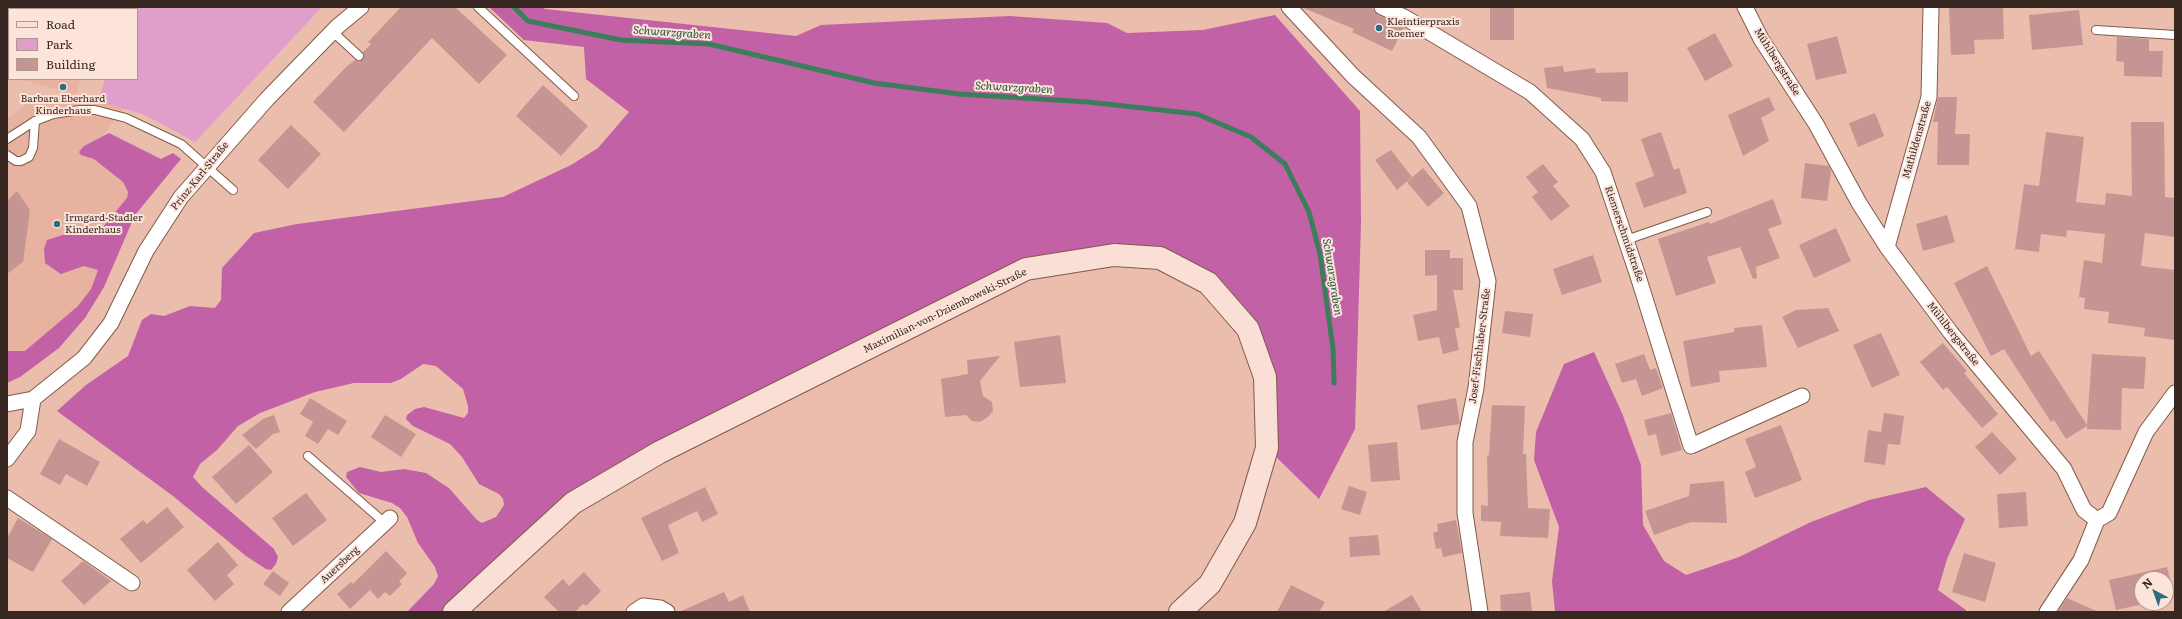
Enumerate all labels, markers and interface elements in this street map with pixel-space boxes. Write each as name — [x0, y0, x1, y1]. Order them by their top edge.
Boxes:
legend — [8, 8, 138, 80]
text: Road — [46, 15, 75, 33]
place label: Kleintierpraxis Roemer — [1387, 16, 1460, 40]
marker: Kleintierpraxis Roemer — [1374, 23, 1384, 33]
water label: Schwarzgraben — [633, 24, 711, 42]
street label: Mühlbergstraße — [1751, 26, 1803, 98]
text: Park — [46, 35, 72, 53]
text: Building — [46, 55, 95, 73]
water label: Schwarzgraben — [975, 79, 1053, 97]
marker: Barbara Eberhard Kinderhaus — [58, 82, 68, 92]
place label: Barbara Eberhard Kinderhaus — [21, 93, 105, 116]
street label: Mathildenstraße — [1900, 100, 1934, 180]
street label: Prinz-Karl-Straße — [169, 139, 231, 213]
street label: Riemerschmidstraße — [1602, 185, 1646, 283]
place label: Irmgard-Stadler Kinderhaus — [65, 212, 143, 236]
marker: Irmgard-Stadler Kinderhaus — [52, 219, 62, 229]
water label: Schwarzgraben — [1319, 238, 1345, 316]
street label: Maximilian-von-Dziembowski-Straße — [861, 266, 1029, 356]
street label: Josef-Fischhaber-Straße — [1467, 288, 1493, 404]
street label: Mühlbergstraße — [1924, 300, 1982, 368]
street label: Auersberg — [318, 544, 362, 586]
north arrow — [2134, 571, 2174, 611]
text: N — [2138, 574, 2156, 592]

